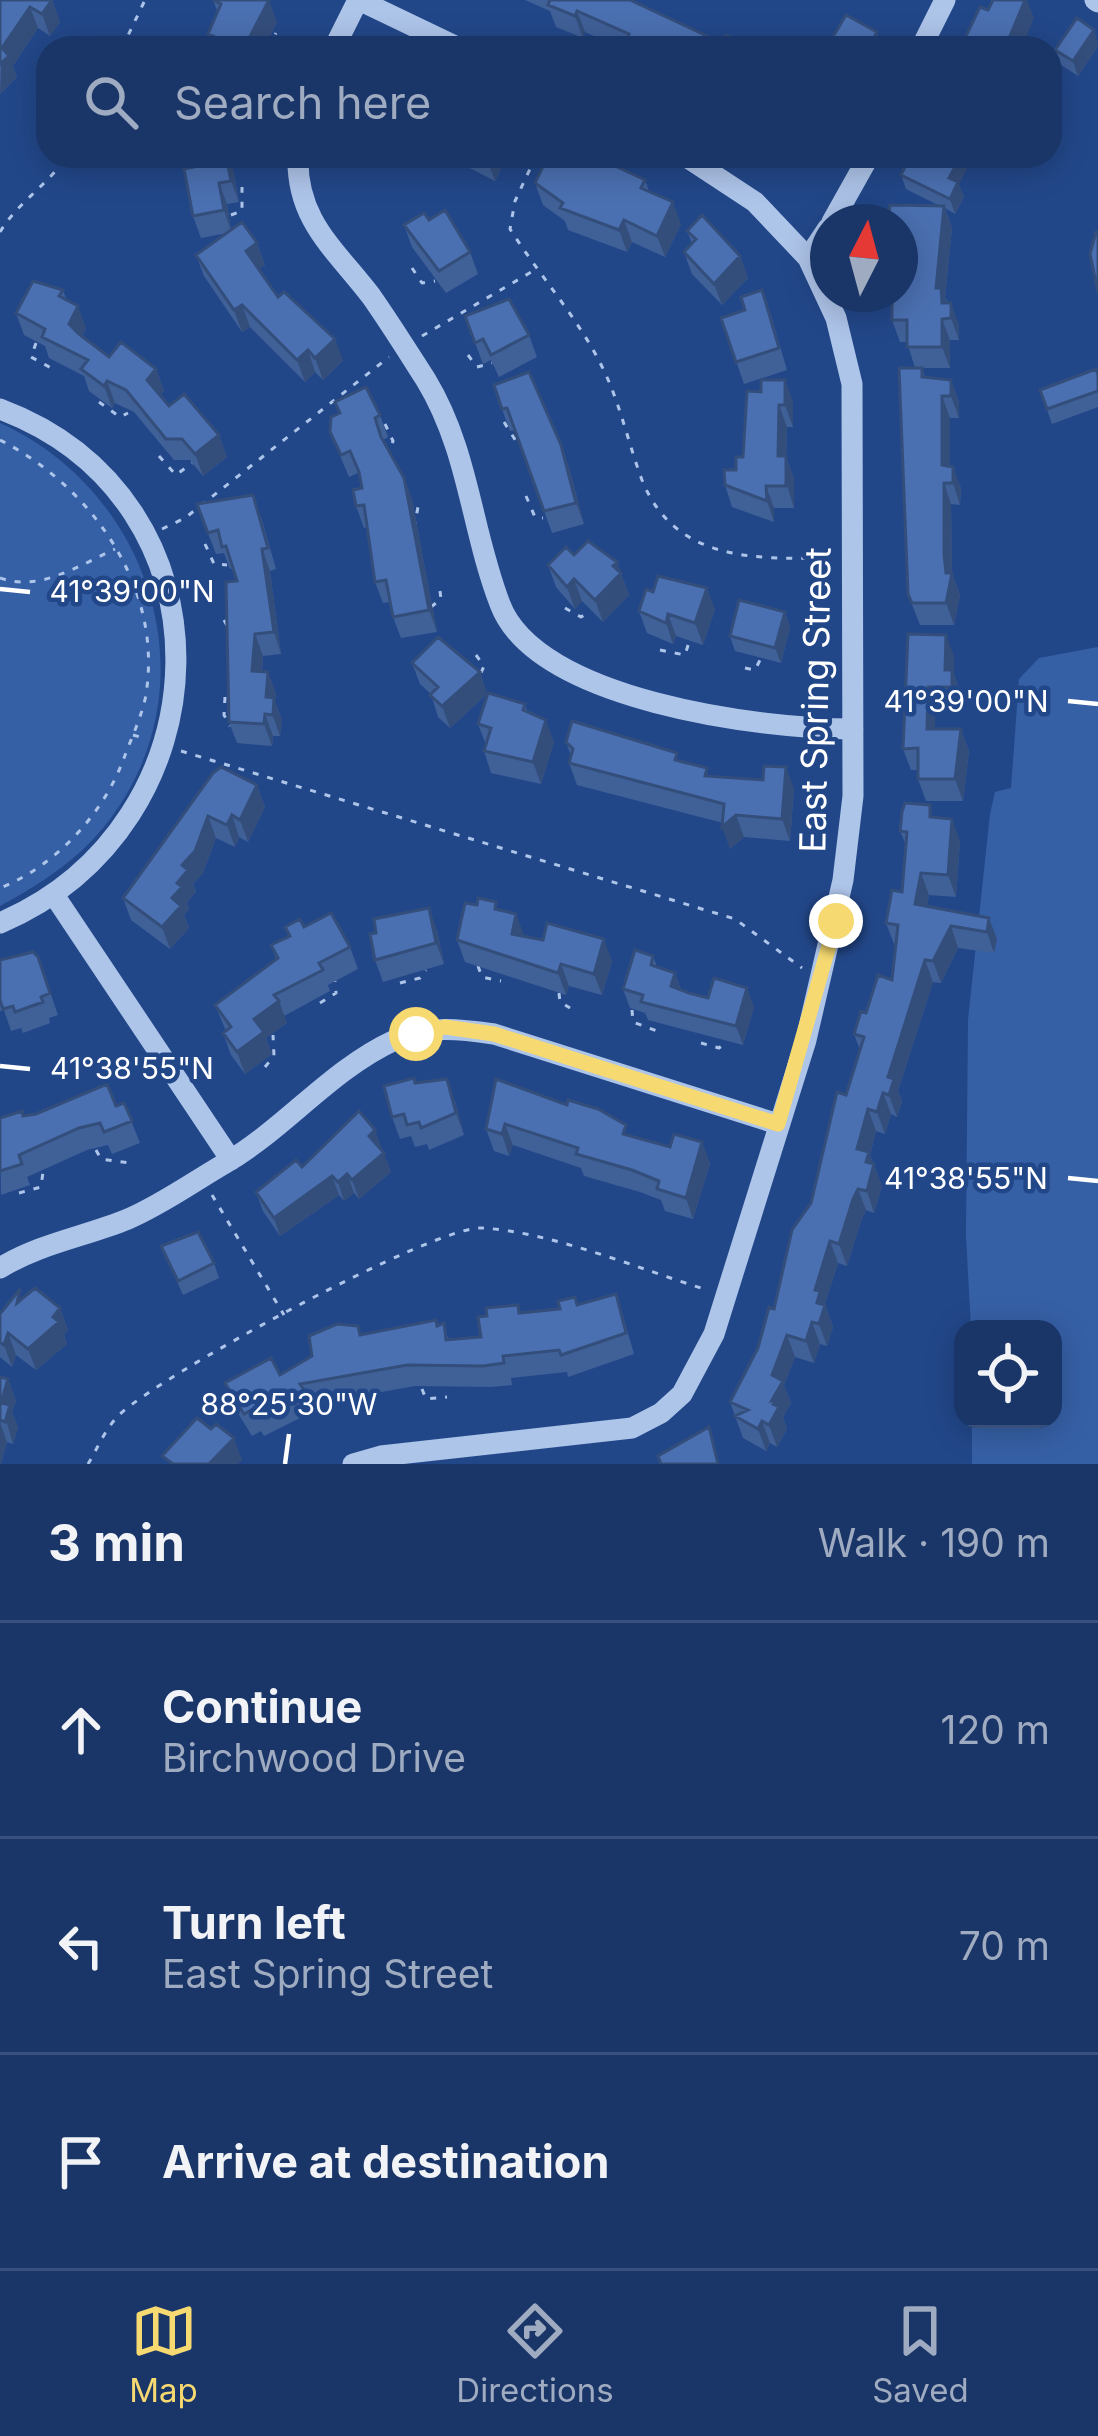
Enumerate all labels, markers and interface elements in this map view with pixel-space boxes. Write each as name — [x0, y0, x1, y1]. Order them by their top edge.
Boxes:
search box — [36, 36, 1062, 168]
icon: search — [78, 69, 144, 135]
text: Search here — [174, 75, 431, 130]
north arrow — [810, 204, 918, 312]
street label: East Spring Street — [790, 547, 840, 853]
text: 41°39'00"N — [49, 573, 215, 609]
text: 41°39'00"N — [883, 683, 1049, 719]
route end — [809, 894, 863, 948]
route start — [389, 1007, 443, 1061]
text: 41°38'55"N — [50, 1050, 214, 1086]
text: 41°38'55"N — [884, 1160, 1048, 1196]
map controls — [954, 1320, 1062, 1428]
button: locate — [954, 1320, 1062, 1428]
text: 88°25'30"W — [201, 1386, 377, 1422]
text: 3 min — [48, 1512, 185, 1573]
text: Walk · 190 m — [818, 1519, 1050, 1566]
text: Continue — [162, 1679, 362, 1734]
icon: ahead — [48, 1697, 114, 1763]
text: 120 m — [941, 1706, 1050, 1753]
text: Birchwood Drive — [162, 1734, 466, 1781]
text: Turn left — [162, 1895, 346, 1950]
icon: left — [48, 1913, 114, 1979]
text: 70 m — [959, 1922, 1050, 1969]
text: East Spring Street — [162, 1950, 493, 1997]
icon: arrive — [48, 2129, 114, 2195]
text: Arrive at destination — [162, 2134, 609, 2189]
tab: Map — [129, 2298, 198, 2410]
tab: Directions — [456, 2298, 614, 2410]
tab: Saved — [872, 2298, 969, 2410]

